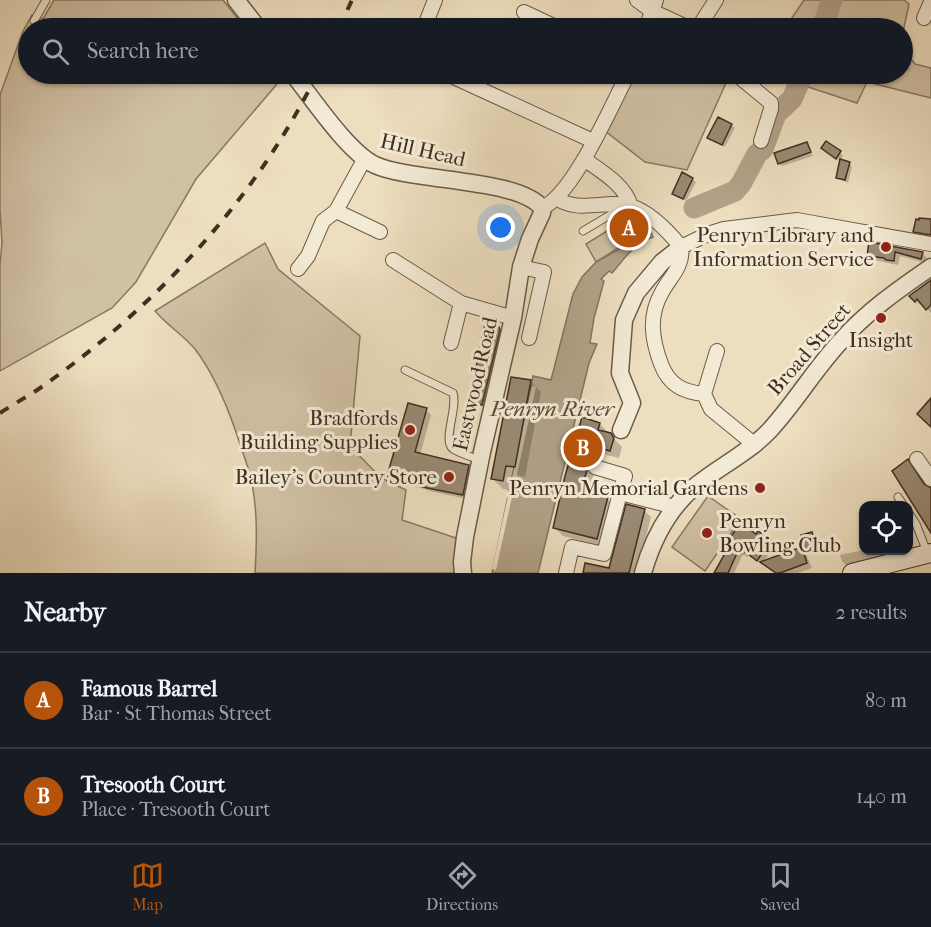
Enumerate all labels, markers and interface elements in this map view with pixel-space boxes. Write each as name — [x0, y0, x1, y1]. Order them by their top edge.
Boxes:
search box — [18, 18, 913, 84]
icon: search — [39, 35, 72, 68]
text: Search here — [87, 38, 199, 64]
street label: Hill Head — [378, 129, 469, 172]
pin: A — [610, 206, 648, 250]
your location — [486, 213, 515, 242]
place label: Penryn Library and Information Service — [693, 223, 875, 271]
marker: Penryn Library and Information Service — [879, 240, 893, 254]
street label: Broad Street — [762, 298, 856, 400]
marker: Insight — [874, 311, 888, 325]
street label: Eastwood Road — [448, 314, 502, 453]
place label: Insight — [849, 328, 914, 352]
water label: Penryn River — [489, 396, 616, 422]
place label: Bradfords Building Supplies — [240, 406, 398, 454]
marker: Bradfords Building Supplies — [403, 423, 417, 437]
pin: B — [564, 426, 602, 470]
place label: Bailey's Country Store — [235, 465, 437, 489]
marker: Bailey's Country Store — [442, 470, 456, 484]
place label: Penryn Memorial Gardens — [509, 476, 748, 500]
marker: Penryn Memorial Gardens — [753, 481, 767, 495]
map controls — [859, 501, 913, 555]
button: locate — [859, 501, 913, 555]
place label: Penryn Bowling Club — [719, 509, 841, 557]
marker: Penryn Bowling Club — [700, 526, 714, 540]
text: Nearby — [24, 597, 106, 628]
text: 2 results — [836, 601, 907, 624]
text: Famous Barrel — [81, 676, 217, 702]
text: A — [37, 689, 50, 712]
text: 80 m — [865, 689, 907, 712]
text: Bar · St Thomas Street — [81, 702, 272, 725]
text: Tresooth Court — [81, 772, 225, 798]
text: B — [37, 785, 50, 808]
text: 140 m — [856, 785, 907, 808]
text: Place · Tresooth Court — [81, 798, 270, 821]
tab: Map — [131, 859, 164, 914]
tab: Directions — [426, 859, 498, 914]
tab: Saved — [760, 859, 800, 914]

